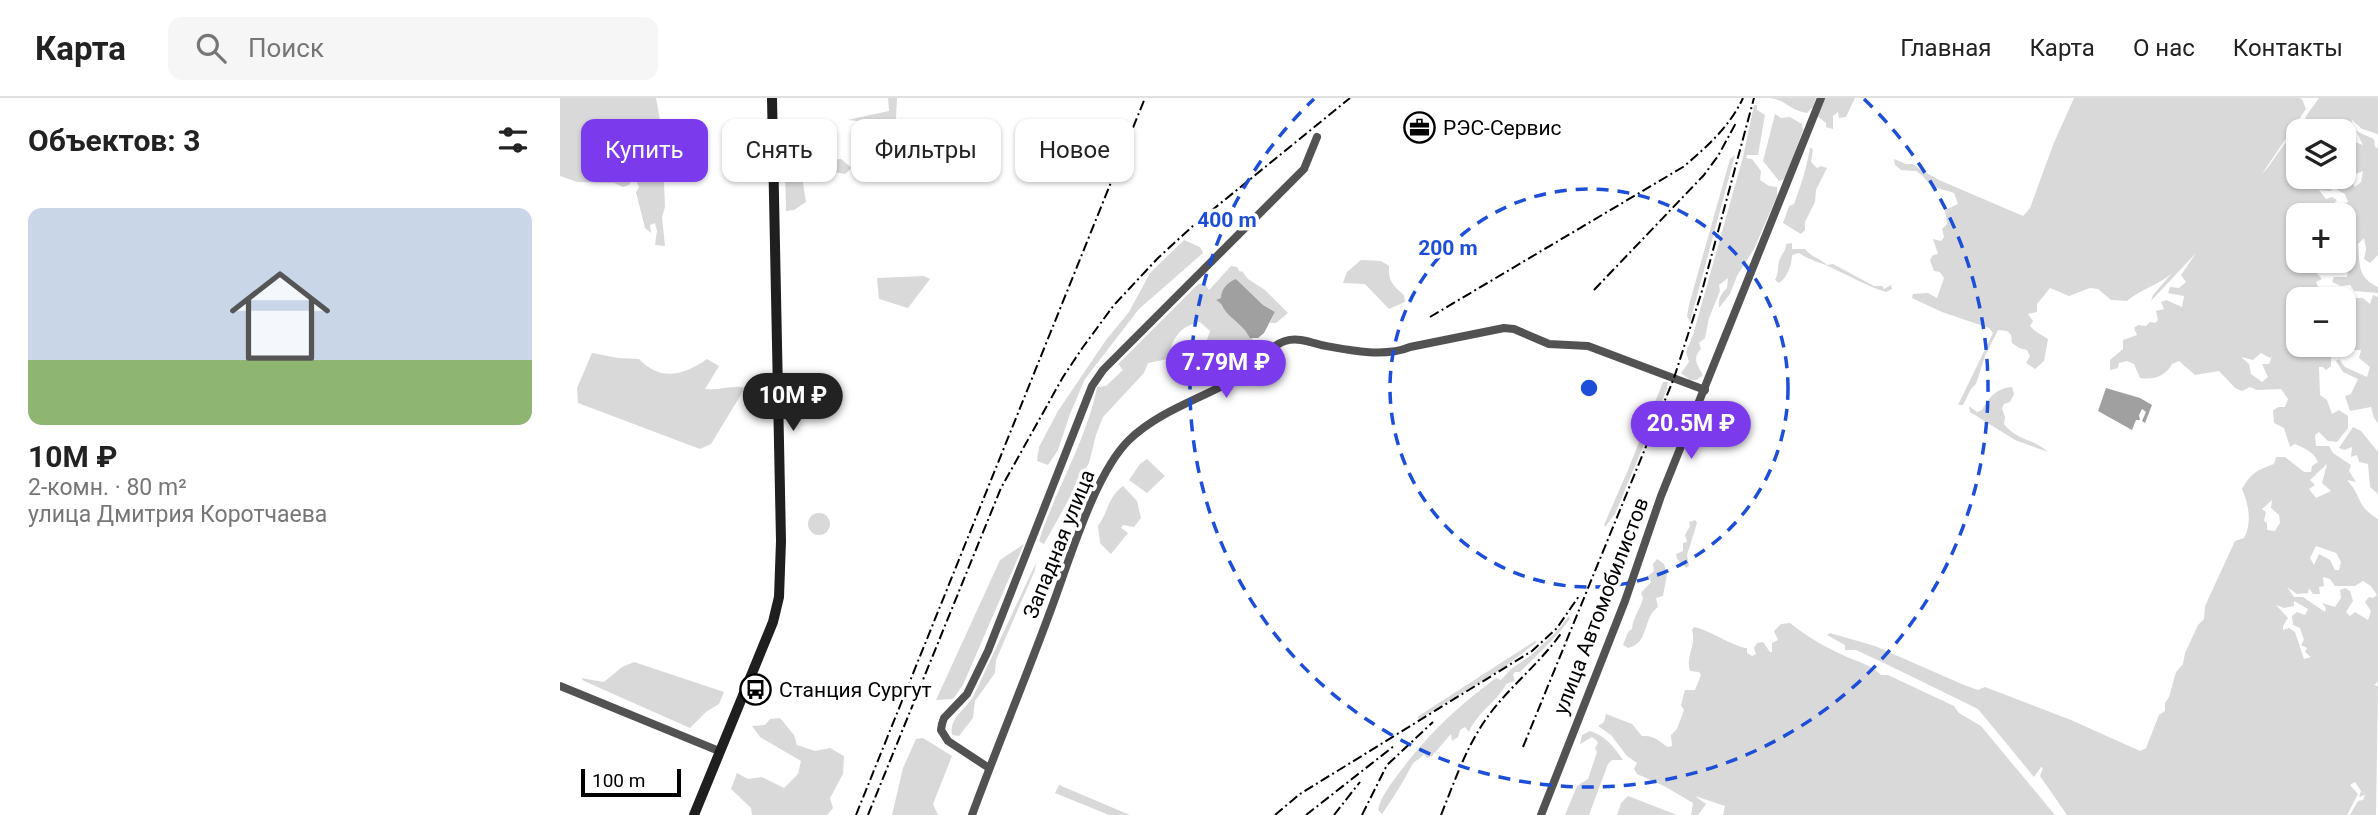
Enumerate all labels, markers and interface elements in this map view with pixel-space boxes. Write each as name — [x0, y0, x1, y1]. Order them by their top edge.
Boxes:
search box — [168, 17, 658, 80]
text: Карта — [35, 29, 126, 68]
icon: search — [192, 29, 230, 67]
text: Поиск — [248, 33, 324, 63]
text: Главная — [1900, 34, 1991, 62]
text: Карта — [2029, 34, 2095, 62]
text: О нас — [2133, 34, 2195, 62]
text: Контакты — [2233, 34, 2343, 62]
office icon: РЭС-Сервис — [1403, 111, 1437, 145]
place label: РЭС-Сервис — [1443, 116, 1562, 140]
chip: Купить — [581, 119, 708, 182]
chip: Снять — [722, 119, 837, 182]
chip: Фильтры — [851, 119, 1001, 182]
chip: Новое — [1015, 119, 1134, 182]
map controls — [2286, 119, 2356, 357]
button: layers — [2286, 119, 2356, 189]
icon: filters — [494, 121, 532, 159]
text: Объектов: 3 — [28, 123, 200, 158]
button: + — [2286, 203, 2356, 273]
text: 400 m — [1197, 208, 1257, 232]
text: 200 m — [1418, 236, 1478, 260]
icon: home — [217, 253, 343, 379]
button: − — [2286, 287, 2356, 357]
pin: 7.79M ₽ — [1161, 341, 1291, 400]
text: 7.79M ₽ — [1182, 349, 1270, 376]
pin: 10M ₽ — [744, 374, 842, 433]
centre of rings — [1577, 376, 1601, 400]
text: 10M ₽ — [759, 382, 827, 409]
pin: 20.5M ₽ — [1626, 402, 1756, 461]
text: 20.5M ₽ — [1647, 410, 1735, 437]
text: 10M ₽ — [28, 439, 117, 474]
street label: Западная улица — [1018, 466, 1100, 622]
text: 2-комн. · 80 m² — [28, 474, 187, 501]
street label: улица Автомобилистов — [1549, 494, 1653, 718]
text: улица Дмитрия Коротчаева — [28, 501, 327, 528]
bus stop icon: Станция Сургут — [739, 673, 773, 707]
place label: Станция Сургут — [779, 678, 932, 702]
scale bar — [581, 766, 681, 798]
text: 100 m — [592, 769, 645, 792]

